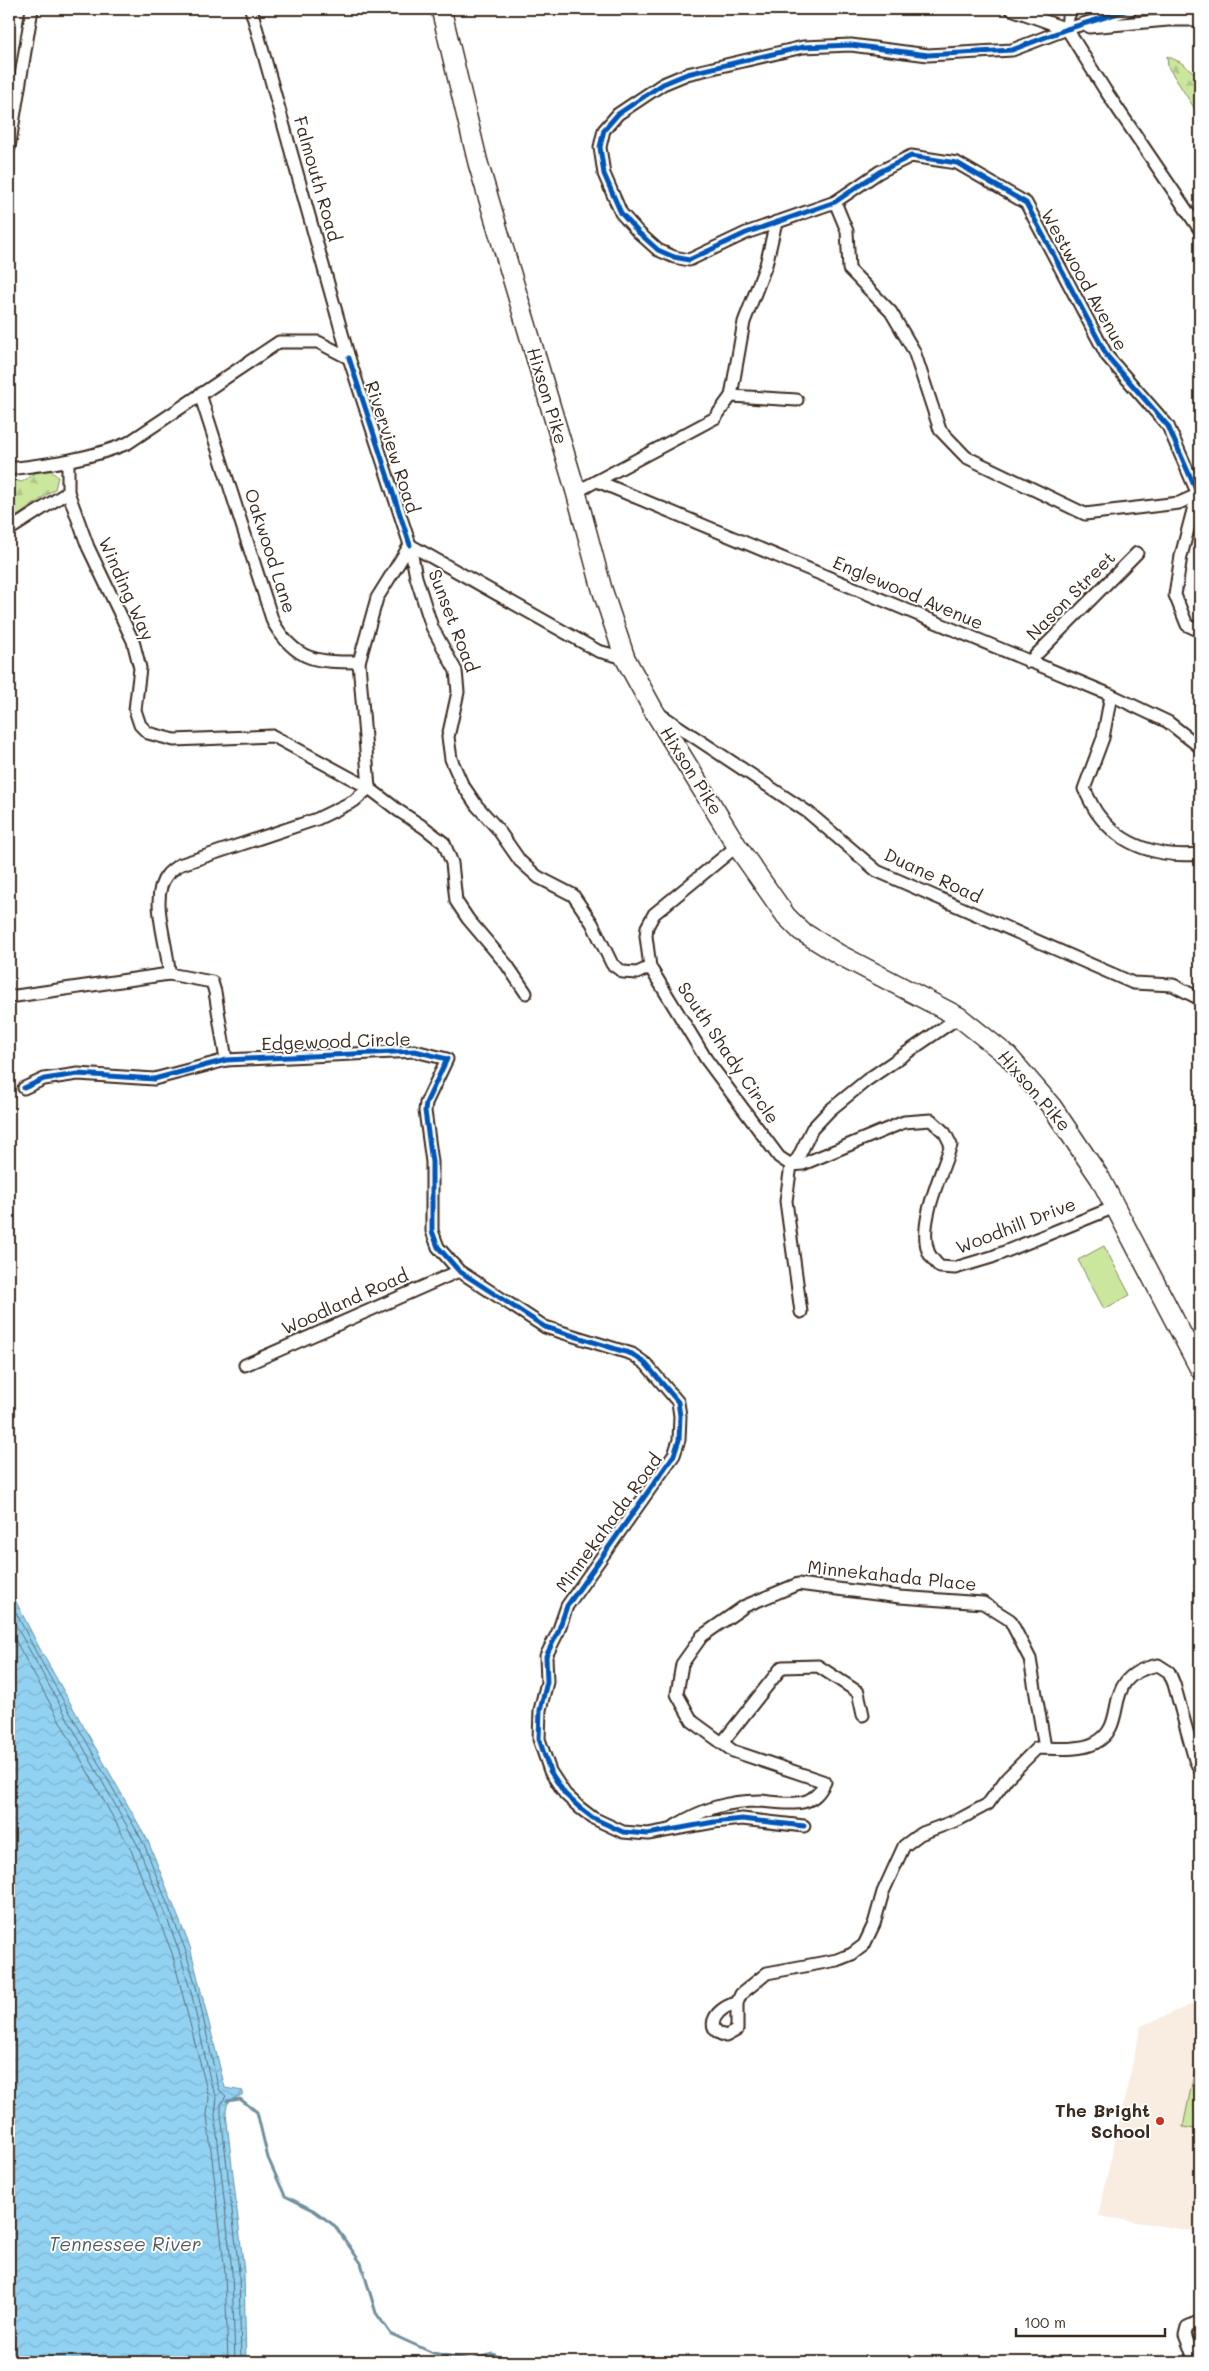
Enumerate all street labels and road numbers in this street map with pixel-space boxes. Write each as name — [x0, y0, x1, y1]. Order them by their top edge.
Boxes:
street label: Falmouth Road — [289, 113, 347, 244]
street label: Westwood Avenue — [1036, 204, 1134, 355]
street label: Hixson Pike — [522, 344, 574, 447]
street label: Riverview Road — [360, 378, 426, 516]
street label: Oakwood Lane — [240, 485, 302, 616]
street label: Winding Way — [93, 533, 160, 644]
street label: Nason Street — [1020, 545, 1120, 645]
street label: Englewood Avenue — [830, 550, 987, 635]
street label: Sunset Road — [423, 566, 485, 676]
street label: Hixson Pike — [655, 722, 728, 819]
street label: Duane Road — [881, 842, 986, 908]
street label: South Shady Circle — [672, 977, 785, 1128]
street label: Edgewood Circle — [261, 1026, 411, 1056]
street label: Hixson Pike — [993, 1045, 1077, 1136]
street label: Woodhill Drive — [952, 1191, 1079, 1259]
street label: Woodland Road — [277, 1262, 412, 1340]
street label: Minnekahada Road — [550, 1448, 667, 1597]
street label: Minnekahada Place — [806, 1554, 978, 1596]

